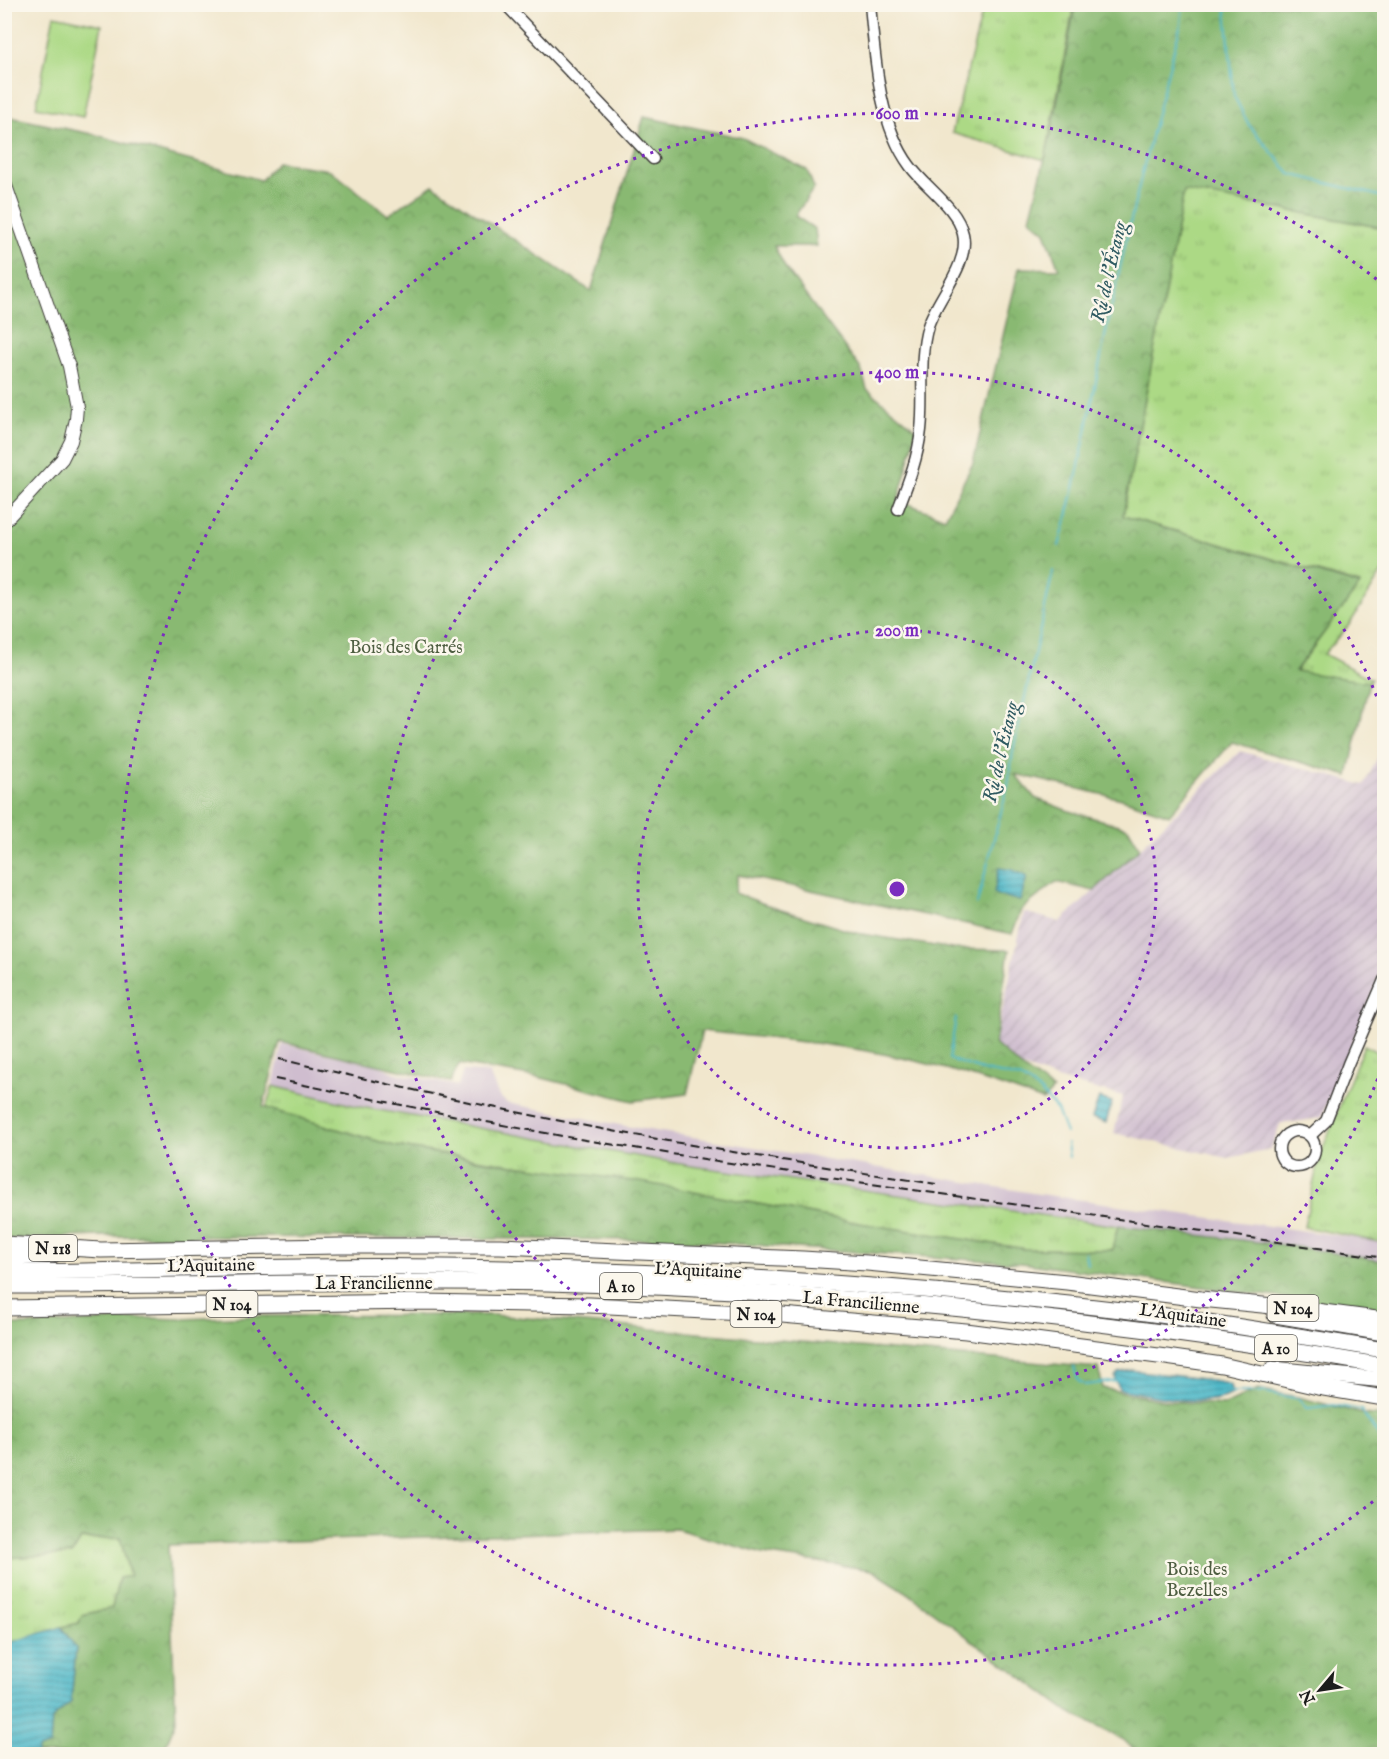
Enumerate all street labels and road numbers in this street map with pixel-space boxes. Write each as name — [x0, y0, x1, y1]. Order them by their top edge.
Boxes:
road number: N 118 — [29, 1235, 77, 1261]
street label: L'Aquitaine — [167, 1254, 255, 1279]
street label: L'Aquitaine — [654, 1258, 742, 1285]
street label: La Francilienne — [315, 1273, 433, 1296]
road number: A 10 — [600, 1273, 642, 1299]
street label: La Francilienne — [801, 1287, 920, 1320]
road number: N 104 — [206, 1291, 258, 1317]
road number: N 104 — [1268, 1295, 1318, 1321]
street label: L'Aquitaine — [1138, 1299, 1228, 1334]
road number: N 104 — [730, 1301, 782, 1327]
road number: A 10 — [1255, 1335, 1297, 1361]

